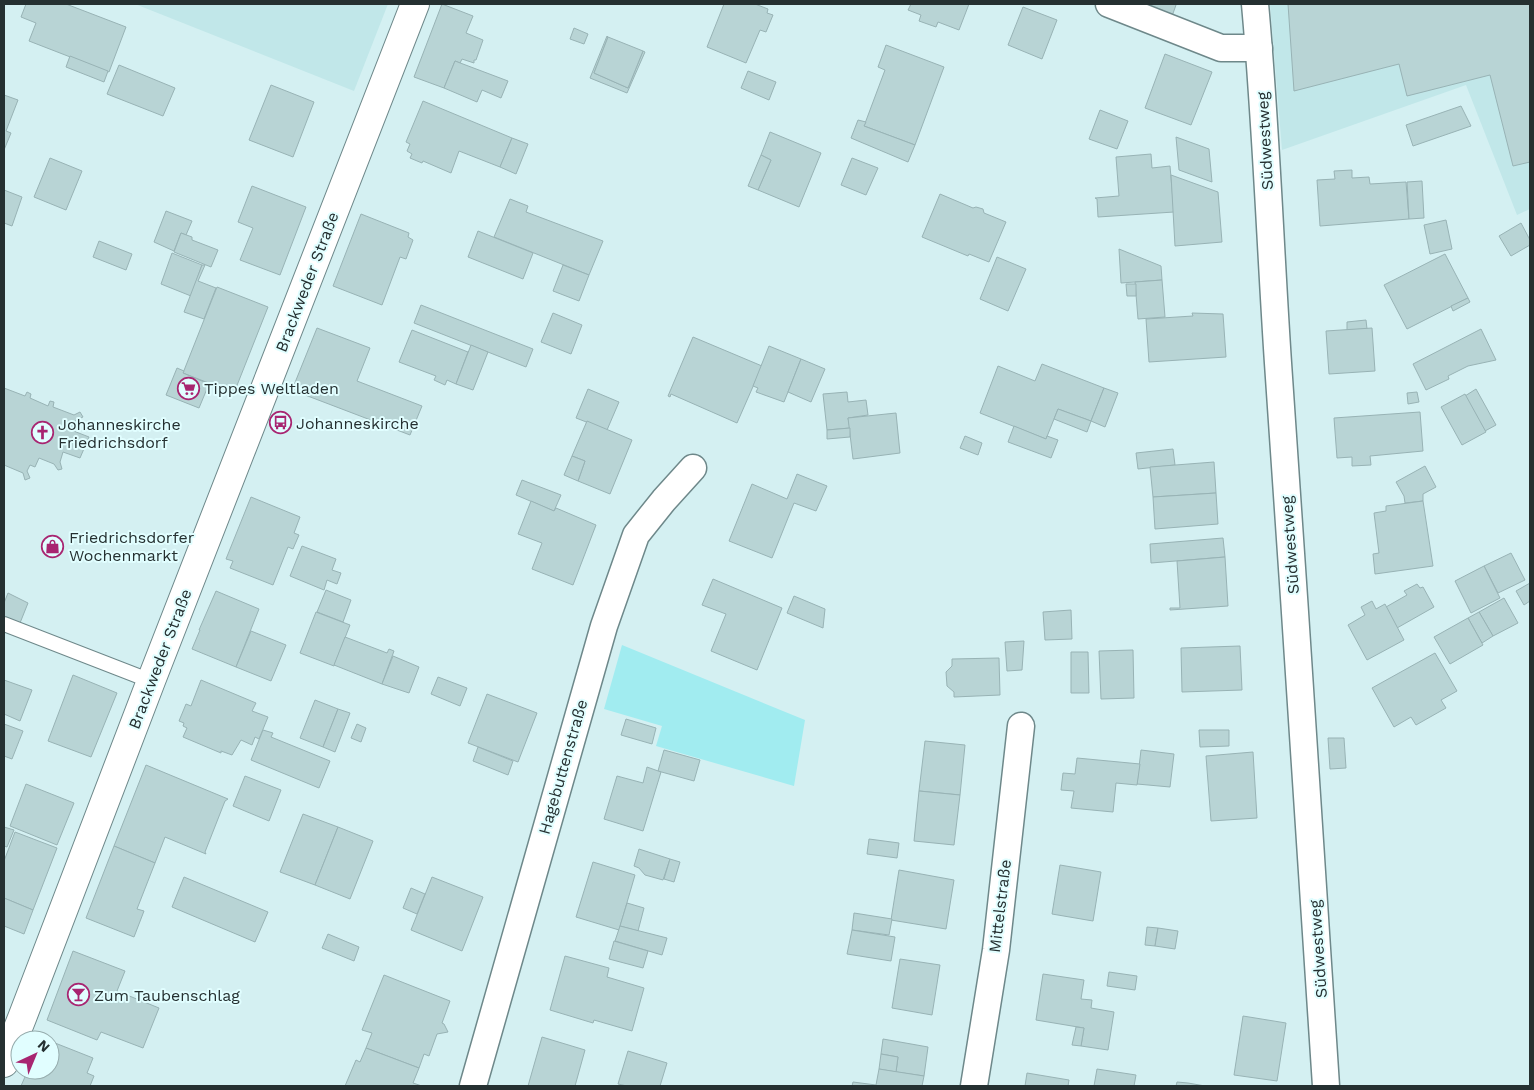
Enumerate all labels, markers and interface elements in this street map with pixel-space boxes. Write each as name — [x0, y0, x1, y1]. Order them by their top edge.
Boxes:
street label: Südwestweg — [1253, 91, 1277, 191]
street label: Brackweder Straße — [272, 209, 342, 355]
supermarket icon: Tippes Weltladen — [176, 376, 200, 400]
place label: Tippes Weltladen — [204, 379, 339, 398]
bus stop icon: Johanneskirche — [268, 411, 292, 435]
place label: Johanneskirche — [296, 414, 419, 433]
place label: Johanneskirche Friedrichsdorf — [58, 415, 181, 452]
church icon: Johanneskirche Friedrichsdorf — [30, 421, 54, 445]
street label: Südwestweg — [1277, 495, 1303, 595]
place label: Friedrichsdorfer Wochenmarkt — [69, 528, 195, 565]
shop icon: Friedrichsdorfer Wochenmarkt — [41, 534, 65, 558]
street label: Brackweder Straße — [125, 586, 195, 732]
street label: Hagebuttenstraße — [535, 697, 591, 837]
street label: Mittelstraße — [985, 858, 1015, 954]
street label: Südwestweg — [1305, 899, 1331, 999]
bar icon: Zum Taubenschlag — [66, 983, 90, 1007]
place label: Zum Taubenschlag — [94, 986, 240, 1005]
north arrow — [10, 1030, 60, 1080]
text: N — [35, 1036, 53, 1055]

